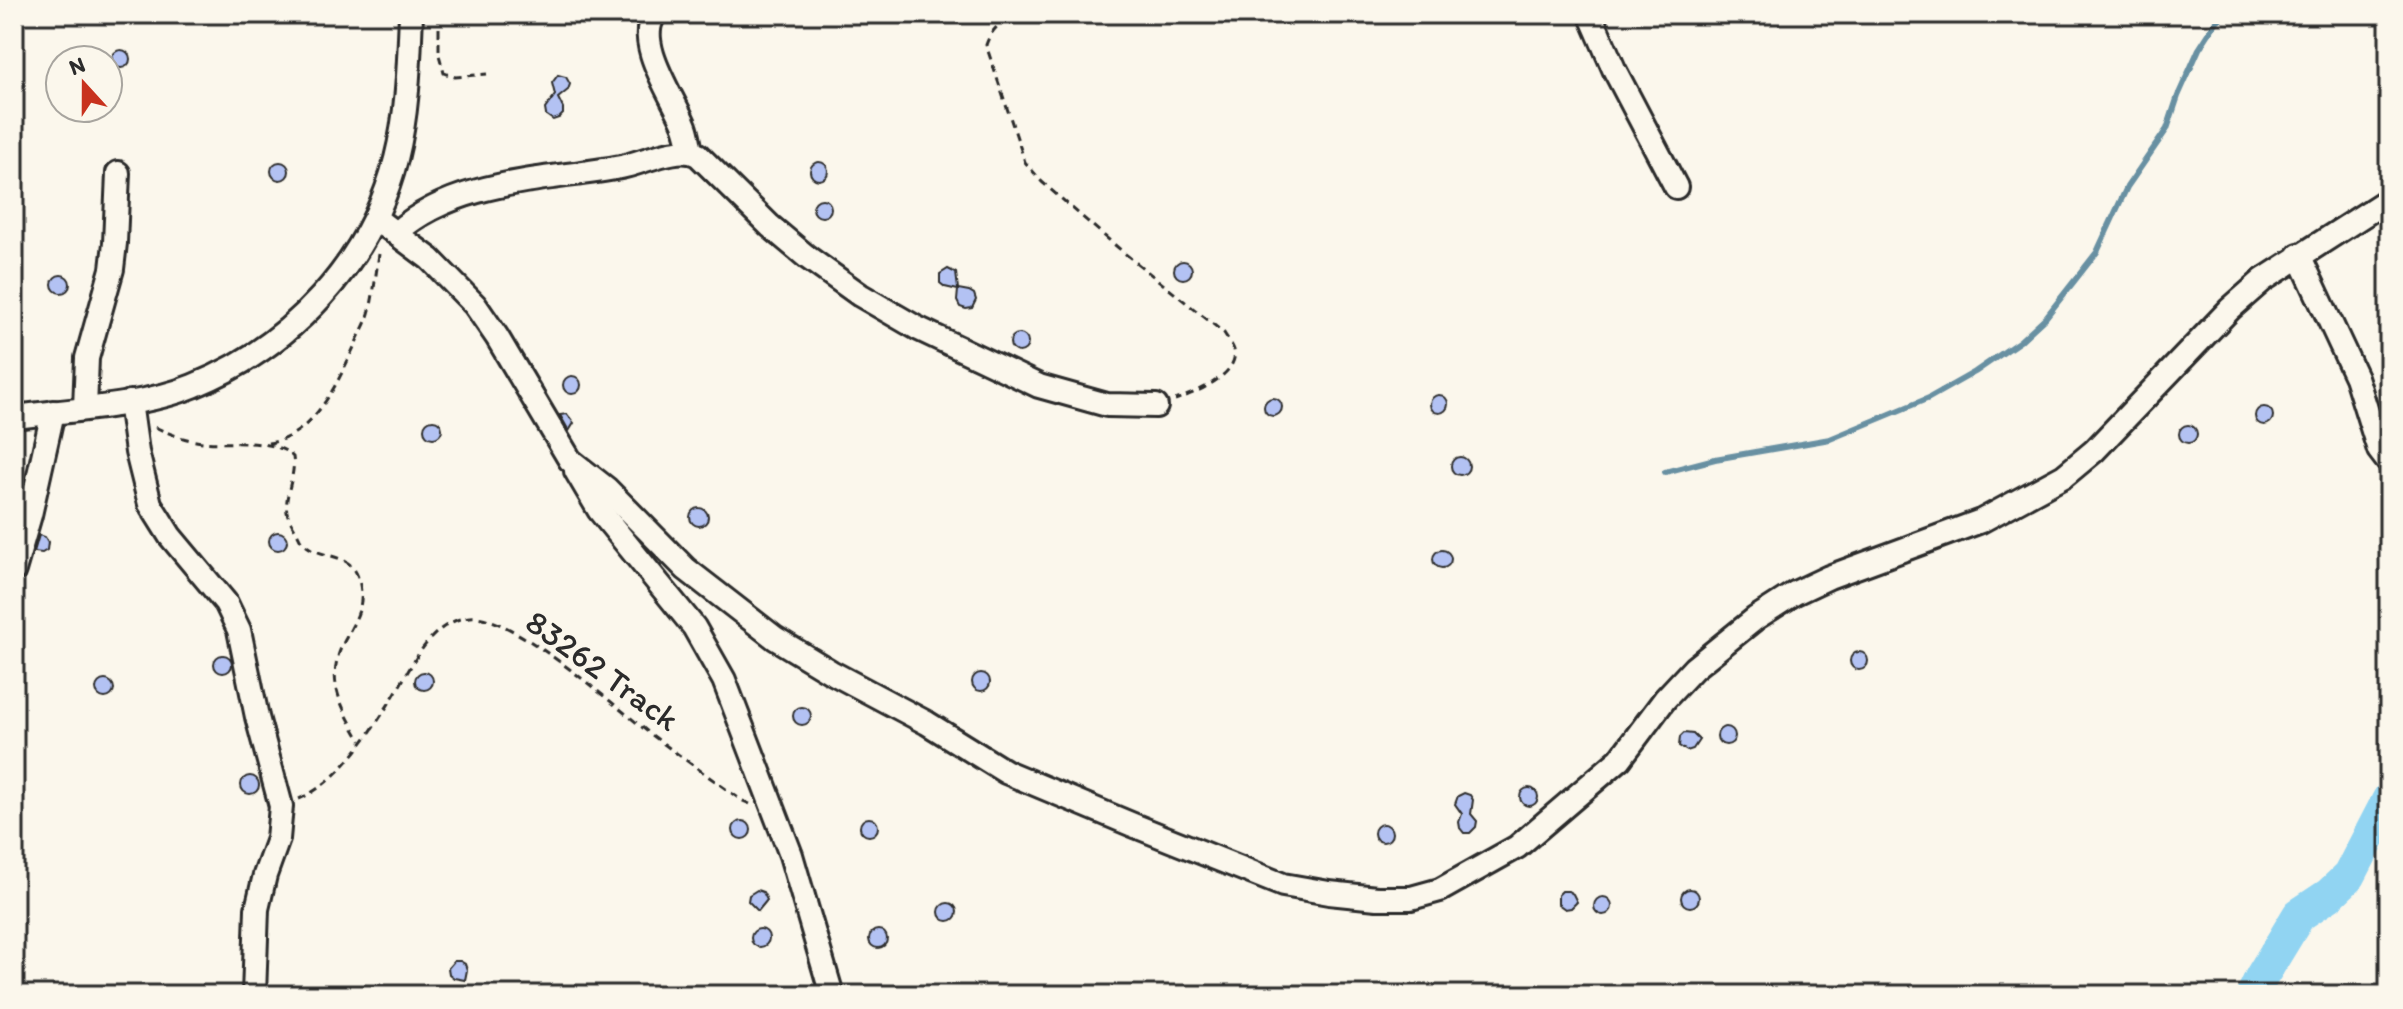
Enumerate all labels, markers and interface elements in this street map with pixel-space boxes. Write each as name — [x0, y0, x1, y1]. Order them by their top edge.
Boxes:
north arrow — [44, 44, 124, 124]
text: N — [65, 51, 89, 81]
street label: 83262 Track — [518, 601, 688, 740]

